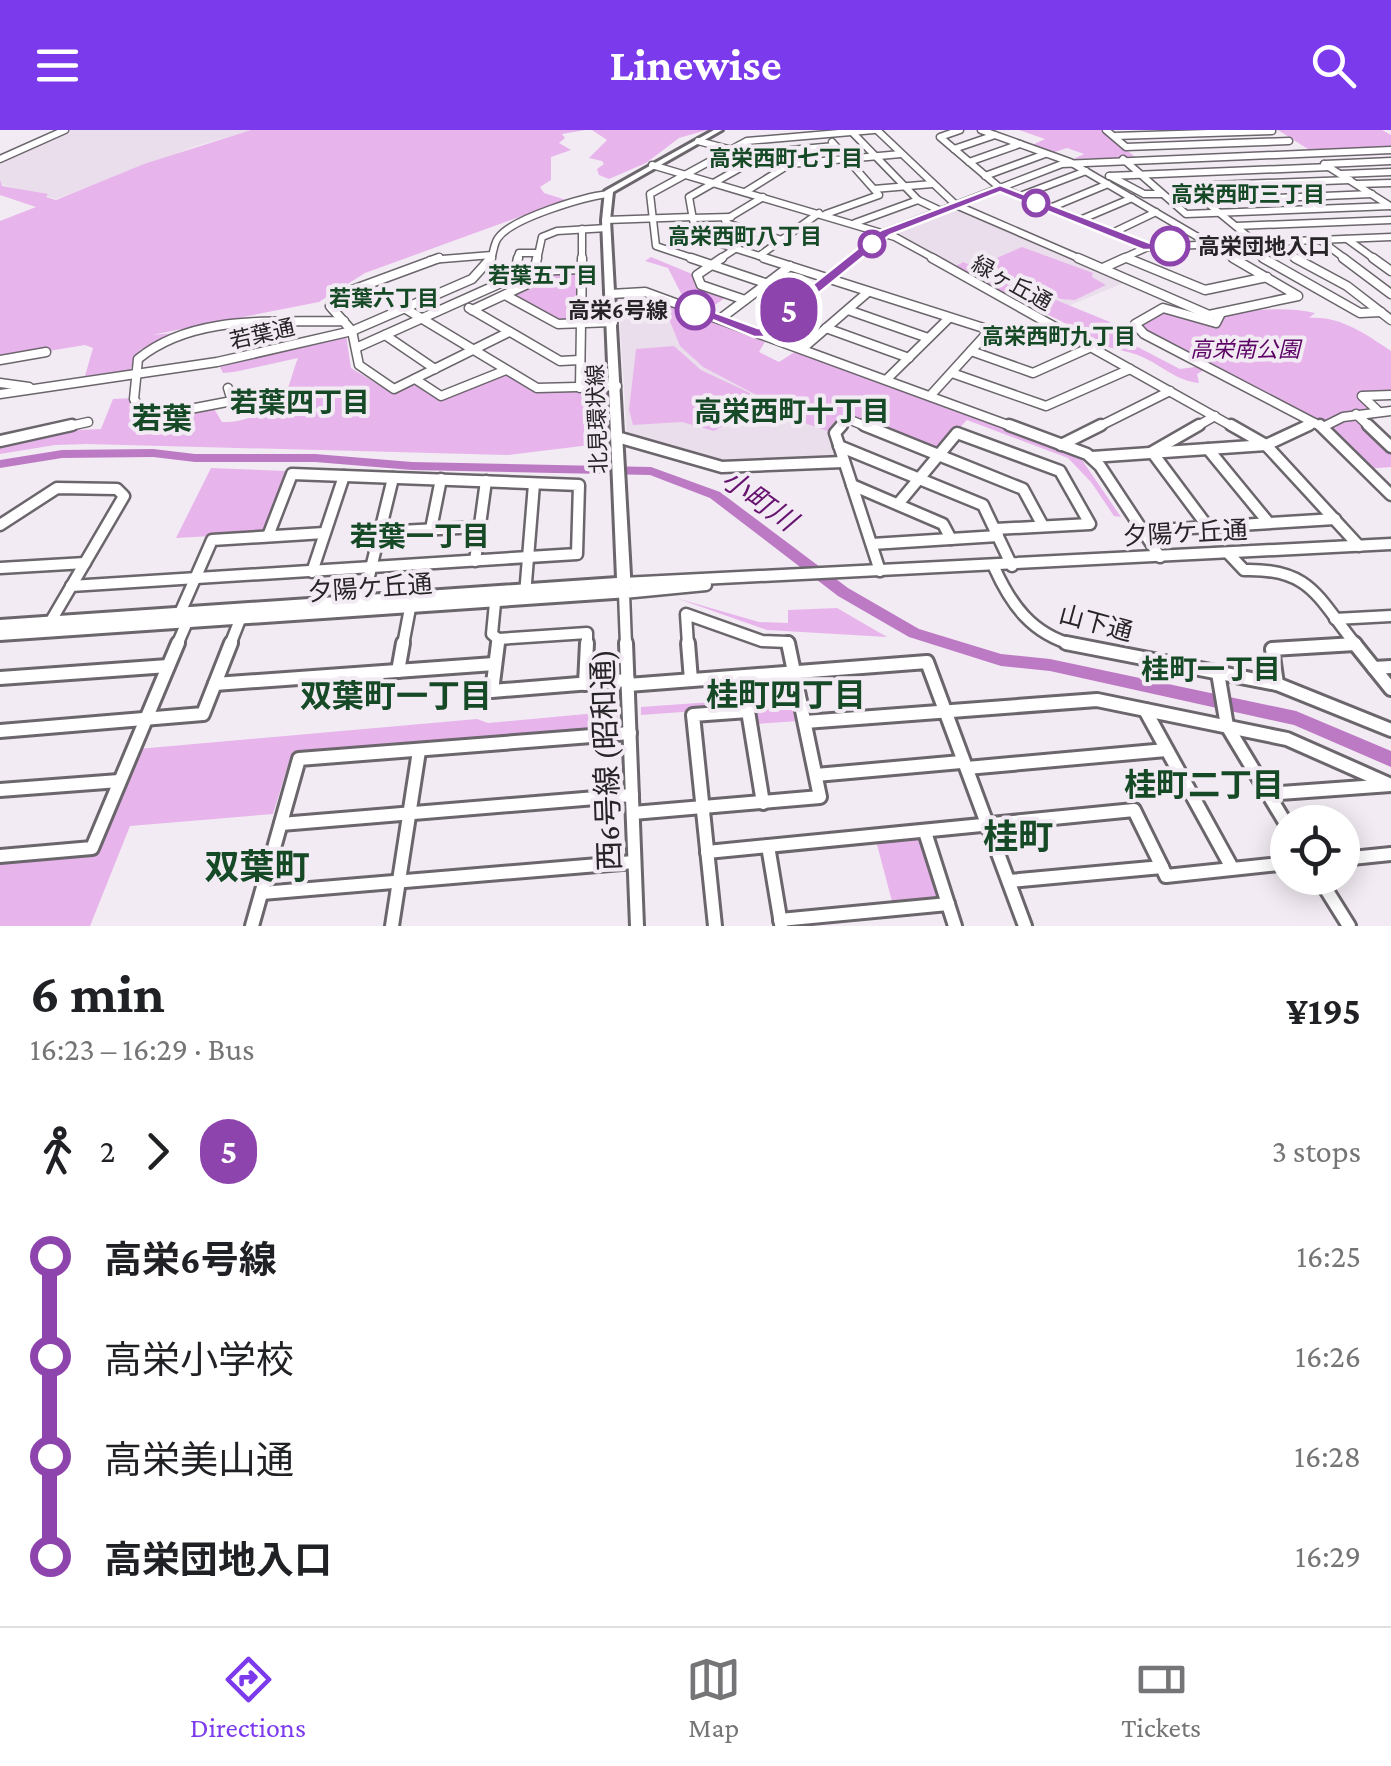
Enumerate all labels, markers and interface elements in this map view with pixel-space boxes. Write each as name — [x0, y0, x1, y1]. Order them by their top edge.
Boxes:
icon: menu — [30, 38, 85, 93]
icon: search — [1306, 38, 1361, 93]
text: Linewise — [609, 40, 782, 90]
district label: 高栄西町七丁目 — [709, 146, 863, 171]
district label: 高栄西町三丁目 — [1171, 182, 1325, 207]
unlabelled marker — [1023, 190, 1049, 216]
district label: 高栄西町八丁目 — [668, 224, 822, 249]
marker: 高栄団地入口 — [1151, 227, 1189, 265]
unlabelled marker — [859, 231, 885, 257]
place label: 高栄団地入口 — [1198, 234, 1330, 259]
street label: 緑ヶ丘通 — [967, 251, 1057, 315]
district label: 若葉五丁目 — [488, 263, 598, 288]
line badge: 5 — [756, 278, 822, 342]
district label: 若葉六丁目 — [329, 286, 439, 311]
marker: 高栄6号線 — [676, 291, 714, 329]
text: 5 — [780, 291, 798, 330]
place label: 高栄6号線 — [568, 298, 668, 323]
street label: 若葉通 — [227, 314, 297, 354]
district label: 高栄西町九丁目 — [982, 324, 1136, 349]
park label: 高栄南公園 — [1190, 337, 1303, 362]
street label: 北見環状線 — [583, 364, 611, 474]
district label: 若葉四丁目 — [230, 387, 370, 418]
district label: 高栄西町十丁目 — [694, 396, 890, 427]
district label: 若葉 — [132, 402, 192, 435]
water label: 小町川 — [716, 463, 805, 539]
street label: 夕陽ケ丘通 — [1122, 516, 1248, 550]
district label: 若葉一丁目 — [350, 521, 490, 552]
street label: 夕陽ケ丘通 — [307, 570, 433, 606]
street label: 山下通 — [1056, 600, 1136, 646]
street label: 西6号線 (昭和通) — [586, 648, 627, 871]
district label: 桂町一丁目 — [1141, 654, 1281, 685]
district label: 桂町四丁目 — [706, 677, 866, 713]
district label: 双葉町一丁目 — [300, 678, 492, 714]
district label: 桂町二丁目 — [1124, 767, 1284, 803]
map controls — [1270, 805, 1360, 895]
button: locate — [1270, 805, 1360, 895]
district label: 桂町 — [983, 818, 1053, 857]
district label: 双葉町 — [204, 848, 310, 887]
text: 6 min — [30, 963, 165, 1024]
text: ¥195 — [1286, 990, 1361, 1032]
text: 16:23 – 16:29 · Bus — [30, 1031, 255, 1067]
icon: walk — [30, 1124, 85, 1179]
icon: forward — [130, 1124, 185, 1179]
text: 5 — [220, 1132, 237, 1171]
text: 2 — [100, 1133, 115, 1169]
text: 3 stops — [1272, 1133, 1361, 1169]
text: 16:25 — [1296, 1238, 1361, 1274]
text: 高栄6号線 — [104, 1239, 277, 1281]
text: 16:26 — [1295, 1338, 1361, 1374]
text: 高栄小学校 — [104, 1339, 294, 1381]
text: 16:28 — [1294, 1438, 1361, 1474]
text: 高栄美山通 — [104, 1439, 294, 1481]
text: 16:29 — [1295, 1538, 1361, 1574]
text: 高栄団地入口 — [104, 1539, 332, 1581]
tab: Directions — [190, 1652, 306, 1743]
tab: Map — [686, 1652, 741, 1743]
tab: Tickets — [1121, 1652, 1201, 1743]

